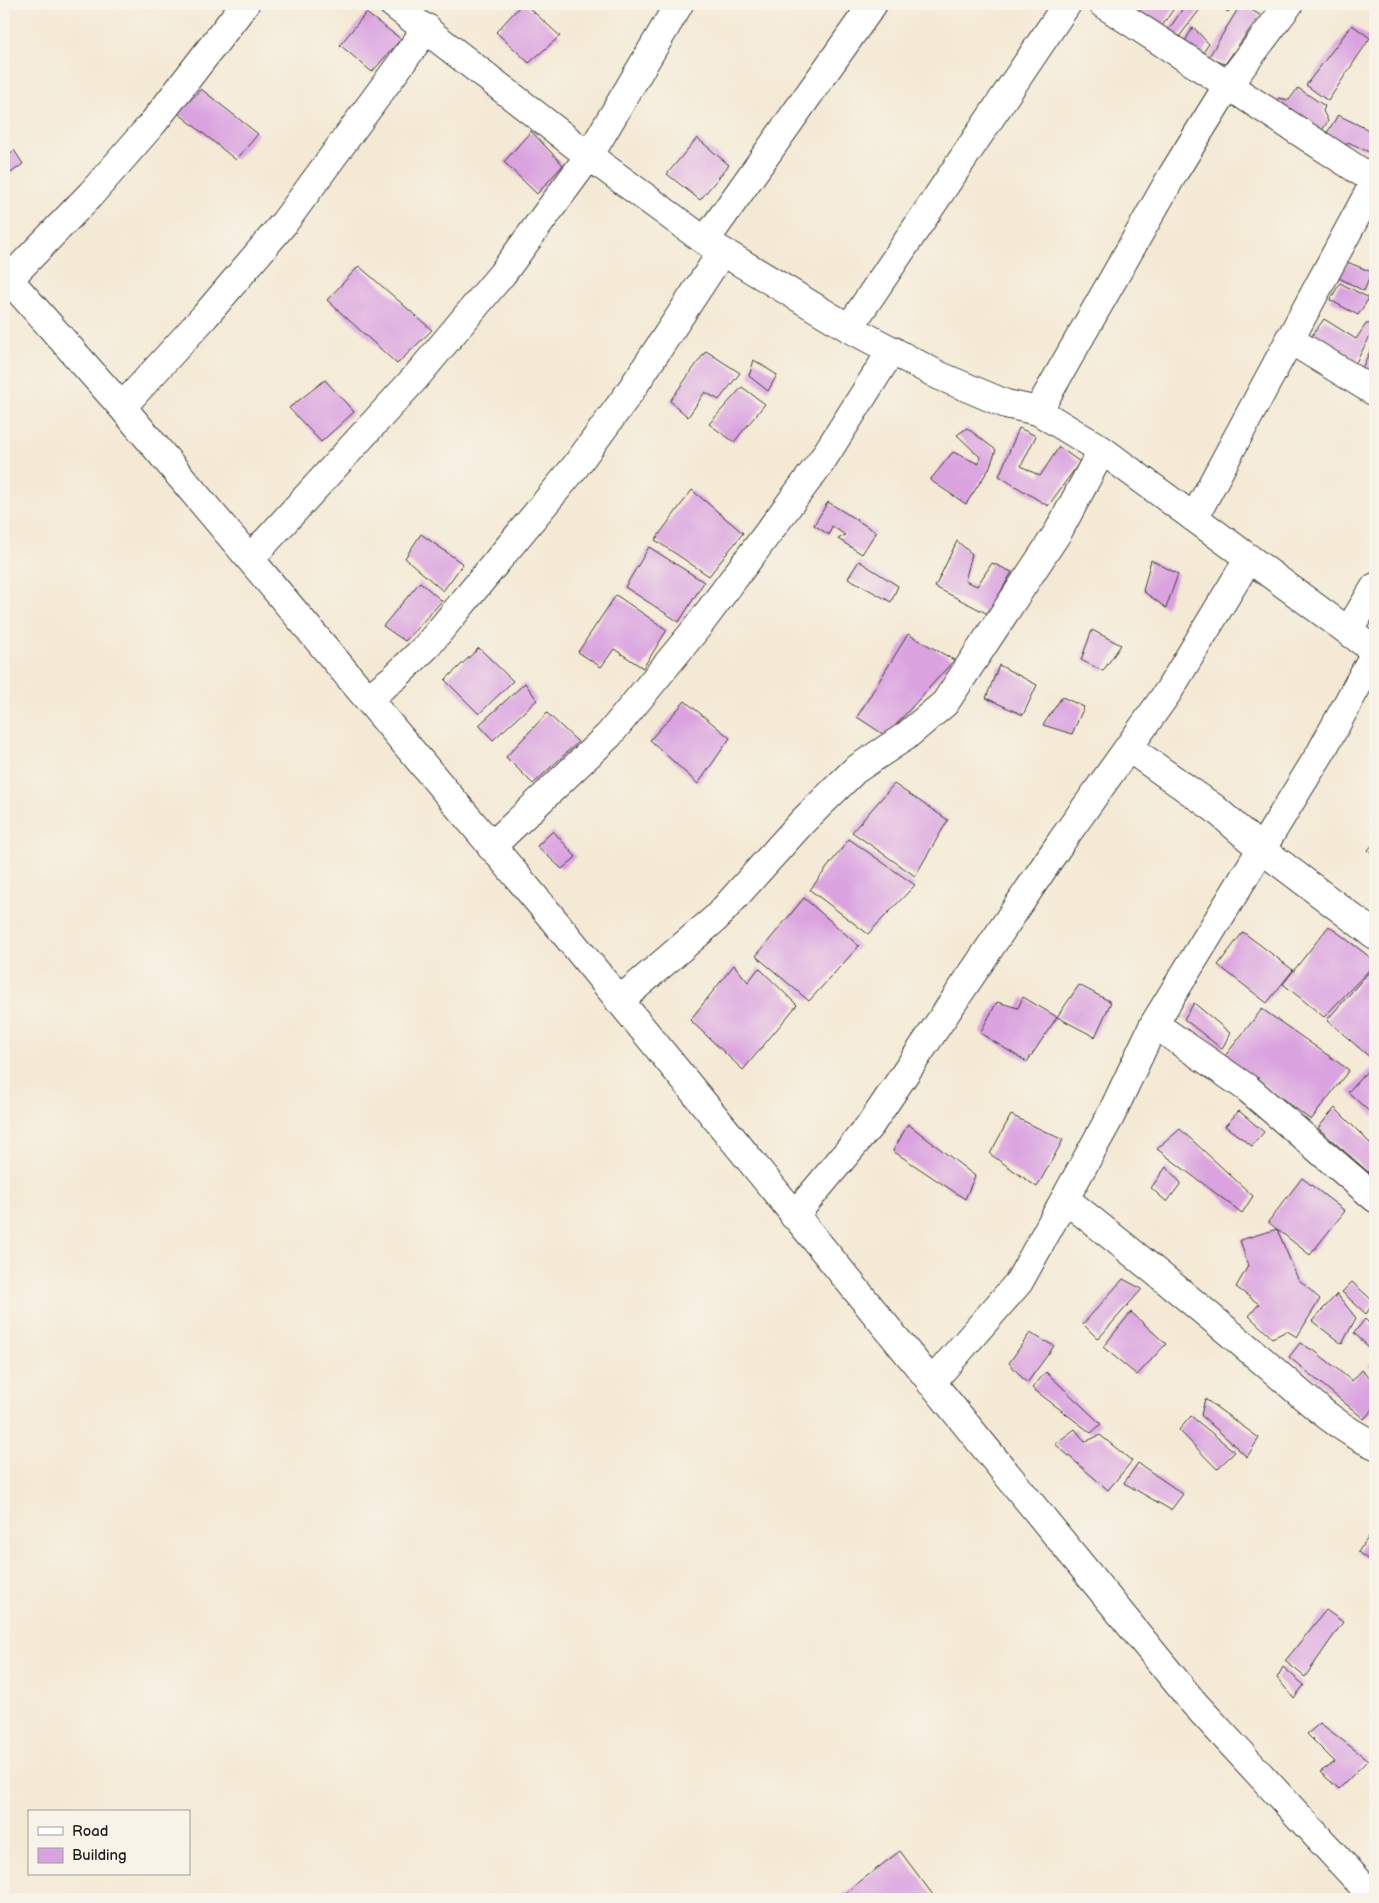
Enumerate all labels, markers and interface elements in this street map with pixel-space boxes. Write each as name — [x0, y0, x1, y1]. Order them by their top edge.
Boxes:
legend — [28, 1810, 190, 1876]
text: Road — [72, 1822, 108, 1841]
text: Building — [72, 1846, 127, 1865]

